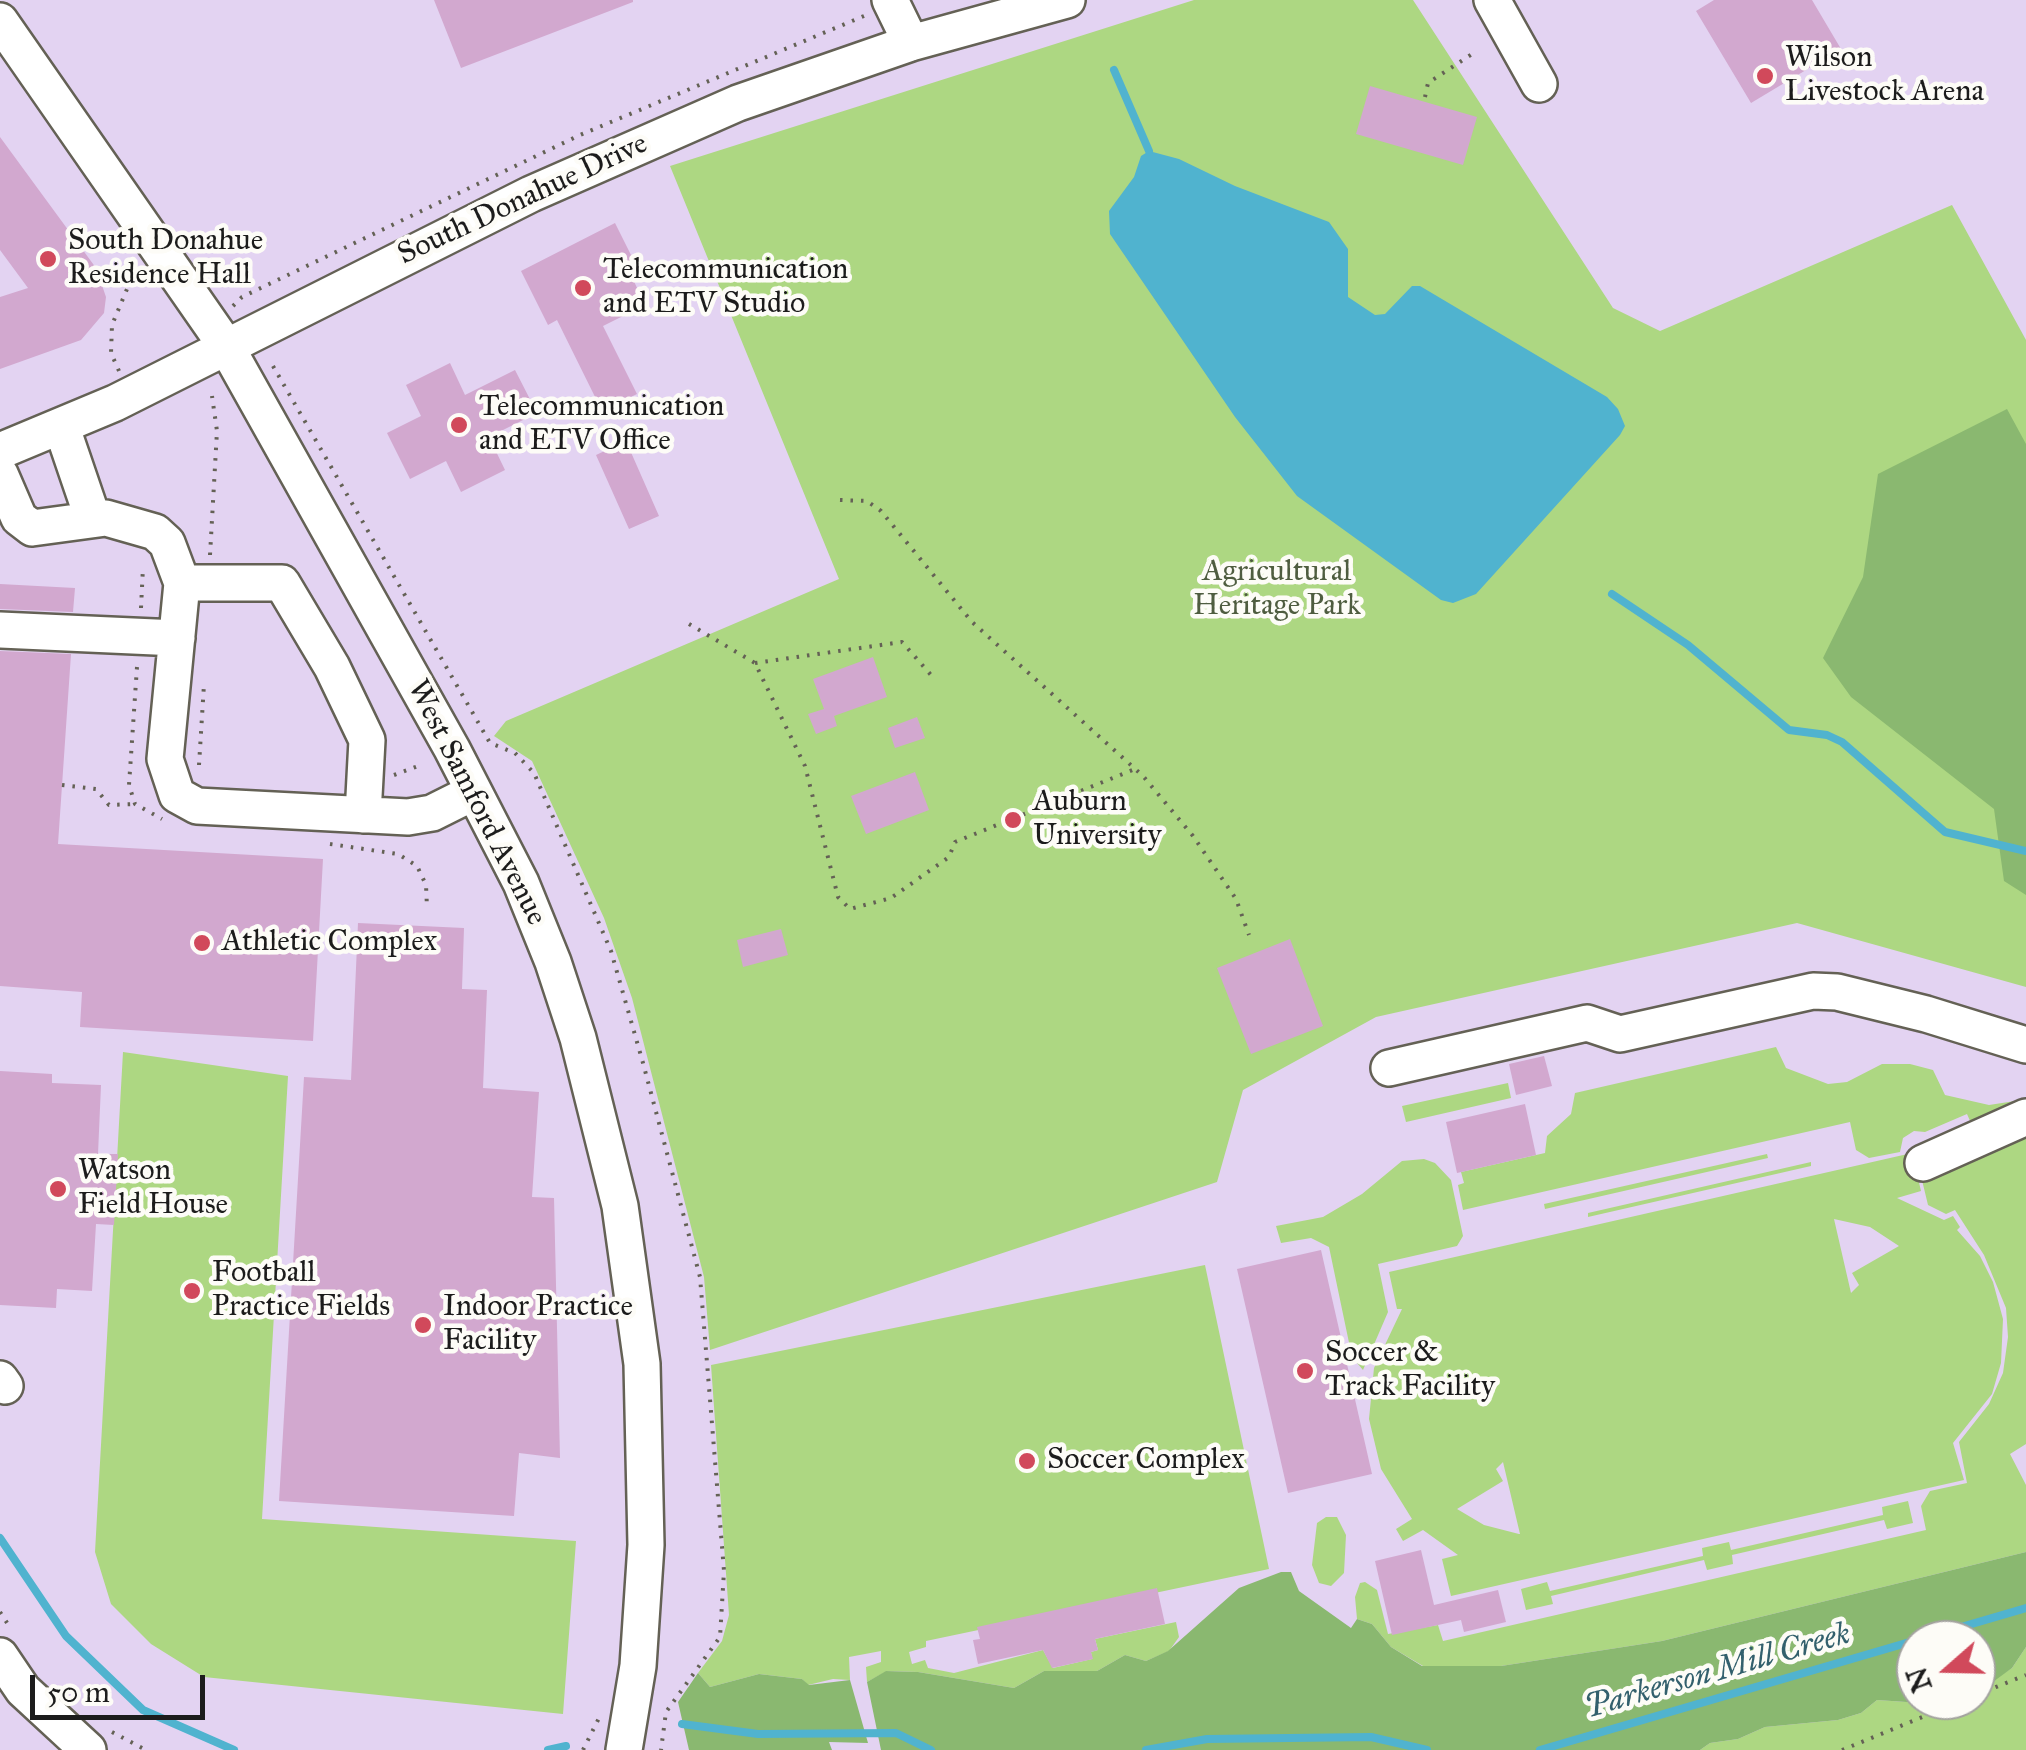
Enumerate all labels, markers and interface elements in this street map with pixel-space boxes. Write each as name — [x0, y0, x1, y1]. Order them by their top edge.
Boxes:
place label: Wilson Livestock Arena — [1785, 41, 1984, 112]
marker: Wilson Livestock Arena — [1754, 65, 1776, 87]
street label: South Donahue Drive — [393, 126, 653, 274]
place label: South Donahue Residence Hall — [68, 224, 263, 294]
marker: South Donahue Residence Hall — [37, 248, 59, 270]
place label: Telecommunication and ETV Studio — [603, 253, 848, 324]
marker: Telecommunication and ETV Studio — [572, 277, 594, 299]
place label: Telecommunication and ETV Office — [479, 390, 724, 460]
marker: Telecommunication and ETV Office — [448, 414, 470, 436]
park label: Agricultural Heritage Park — [1193, 555, 1361, 626]
street label: West Samford Avenue — [399, 674, 553, 932]
place label: Auburn University — [1033, 785, 1162, 856]
marker: Auburn University — [1002, 809, 1024, 831]
place label: Athletic Complex — [222, 925, 437, 961]
marker: Athletic Complex — [191, 932, 213, 954]
place label: Watson Field House — [78, 1154, 228, 1224]
marker: Watson Field House — [47, 1178, 69, 1200]
place label: Football Practice Fields — [212, 1256, 390, 1326]
marker: Football Practice Fields — [181, 1280, 203, 1302]
place label: Indoor Practice Facility — [443, 1290, 633, 1360]
marker: Indoor Practice Facility — [412, 1314, 434, 1336]
place label: Soccer & Track Facility — [1325, 1336, 1495, 1406]
marker: Soccer & Track Facility — [1294, 1360, 1316, 1382]
place label: Soccer Complex — [1047, 1443, 1245, 1479]
marker: Soccer Complex — [1016, 1450, 1038, 1472]
water label: Parkerson Mill Creek — [1581, 1616, 1855, 1728]
north arrow — [1896, 1620, 1996, 1720]
scale bar — [35, 1655, 210, 1717]
text: N — [1899, 1663, 1940, 1697]
text: 50 m — [47, 1674, 110, 1710]

